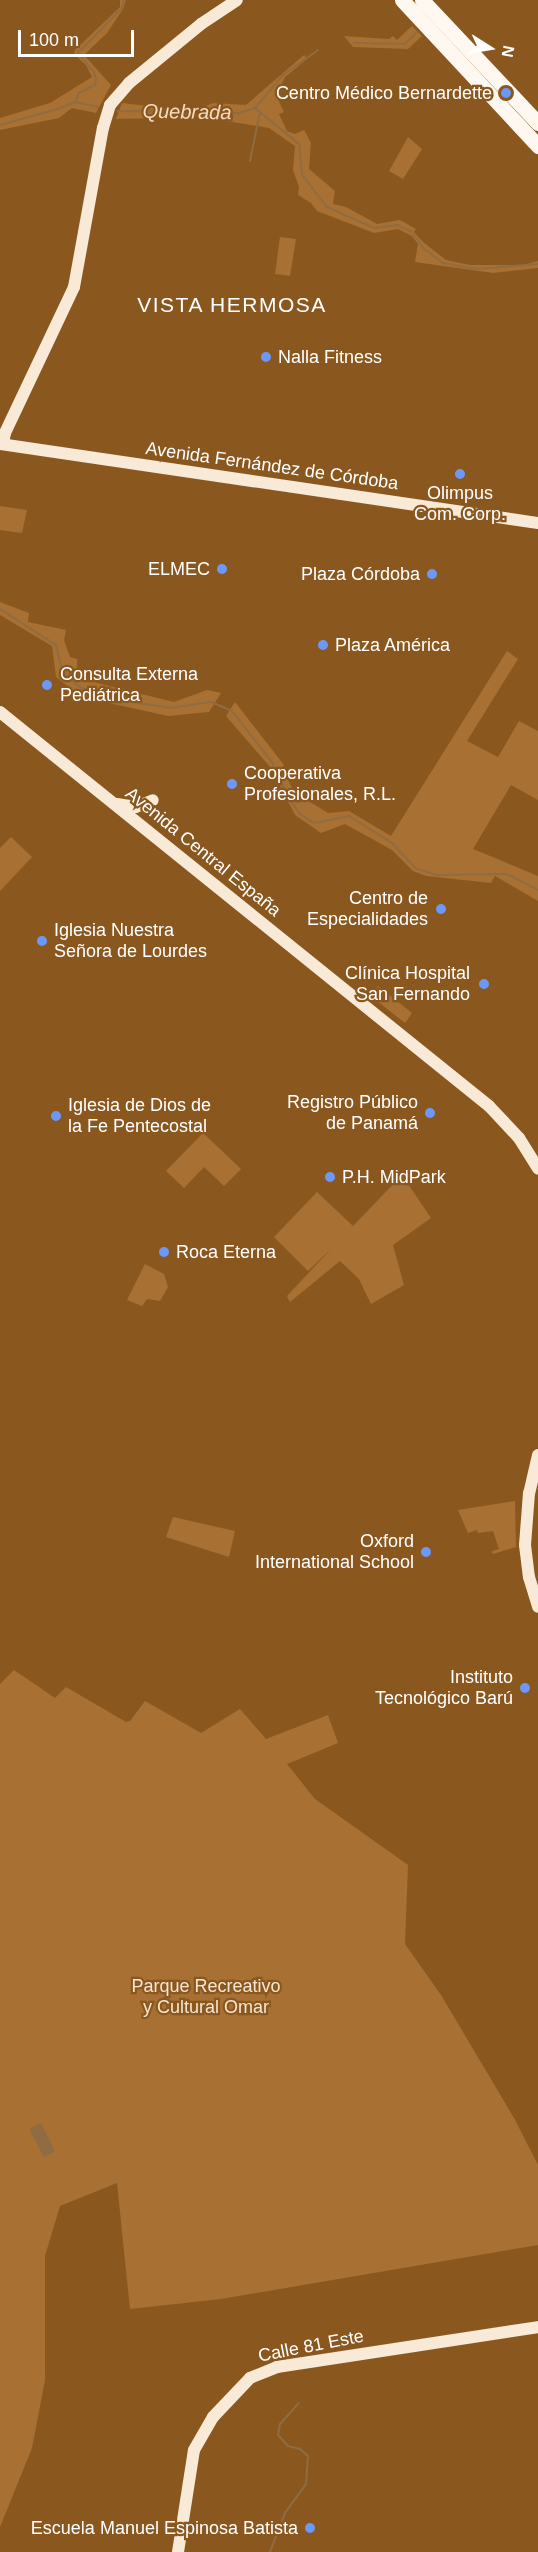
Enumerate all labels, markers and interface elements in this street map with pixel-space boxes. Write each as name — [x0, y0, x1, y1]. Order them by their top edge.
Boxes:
scale bar — [21, 18, 136, 56]
north arrow — [460, 18, 520, 78]
text: 100 m — [29, 30, 79, 50]
text: N — [499, 44, 518, 59]
place label: Centro Médico Bernardette — [276, 82, 492, 104]
marker: Centro Médico Bernardette — [497, 84, 515, 102]
water label: Quebrada — [142, 99, 232, 125]
district label: VISTA HERMOSA — [137, 292, 327, 318]
place label: Nalla Fitness — [278, 346, 382, 368]
marker: Nalla Fitness — [259, 350, 273, 364]
street label: Avenida Fernández de Córdoba — [144, 438, 400, 494]
marker: Olimpus Com. Corp. — [453, 467, 467, 481]
place label: Olimpus Com. Corp. — [414, 483, 506, 526]
place label: ELMEC — [148, 558, 210, 580]
marker: ELMEC — [215, 562, 229, 576]
place label: Plaza Córdoba — [301, 563, 420, 585]
marker: Plaza Córdoba — [425, 567, 439, 581]
place label: Plaza América — [335, 634, 451, 656]
marker: Plaza América — [316, 638, 330, 652]
place label: Consulta Externa Pediátrica — [60, 664, 198, 706]
marker: Consulta Externa Pediátrica — [38, 676, 56, 694]
place label: Cooperativa Profesionales, R.L. — [244, 763, 396, 806]
marker: Cooperativa Profesionales, R.L. — [225, 777, 239, 791]
street label: Avenida Central España — [121, 783, 285, 921]
place label: Centro de Especialidades — [307, 888, 428, 930]
marker: Centro de Especialidades — [432, 900, 450, 918]
place label: Iglesia Nuestra Señora de Lourdes — [54, 920, 207, 962]
marker: Iglesia Nuestra Señora de Lourdes — [35, 934, 49, 948]
place label: Clínica Hospital San Fernando — [345, 963, 470, 1006]
marker: Clínica Hospital San Fernando — [475, 975, 493, 993]
place label: Registro Público de Panamá — [287, 1092, 418, 1134]
place label: Iglesia de Dios de la Fe Pentecostal — [68, 1095, 211, 1138]
marker: Registro Público de Panamá — [423, 1106, 437, 1120]
marker: Iglesia de Dios de la Fe Pentecostal — [49, 1109, 63, 1123]
place label: P.H. MidPark — [342, 1166, 446, 1188]
marker: P.H. MidPark — [323, 1170, 337, 1184]
place label: Roca Eterna — [176, 1241, 276, 1263]
marker: Roca Eterna — [157, 1245, 171, 1259]
place label: Oxford International School — [255, 1531, 414, 1574]
marker: Oxford International School — [419, 1545, 433, 1559]
place label: Instituto Tecnológico Barú — [375, 1667, 513, 1710]
marker: Instituto Tecnológico Barú — [518, 1681, 532, 1695]
park label: Parque Recreativo y Cultural Omar — [131, 1976, 281, 2018]
street label: Calle 81 Este — [256, 2325, 366, 2367]
place label: Escuela Manuel Espinosa Batista — [31, 2517, 298, 2539]
marker: Escuela Manuel Espinosa Batista — [303, 2521, 317, 2535]

